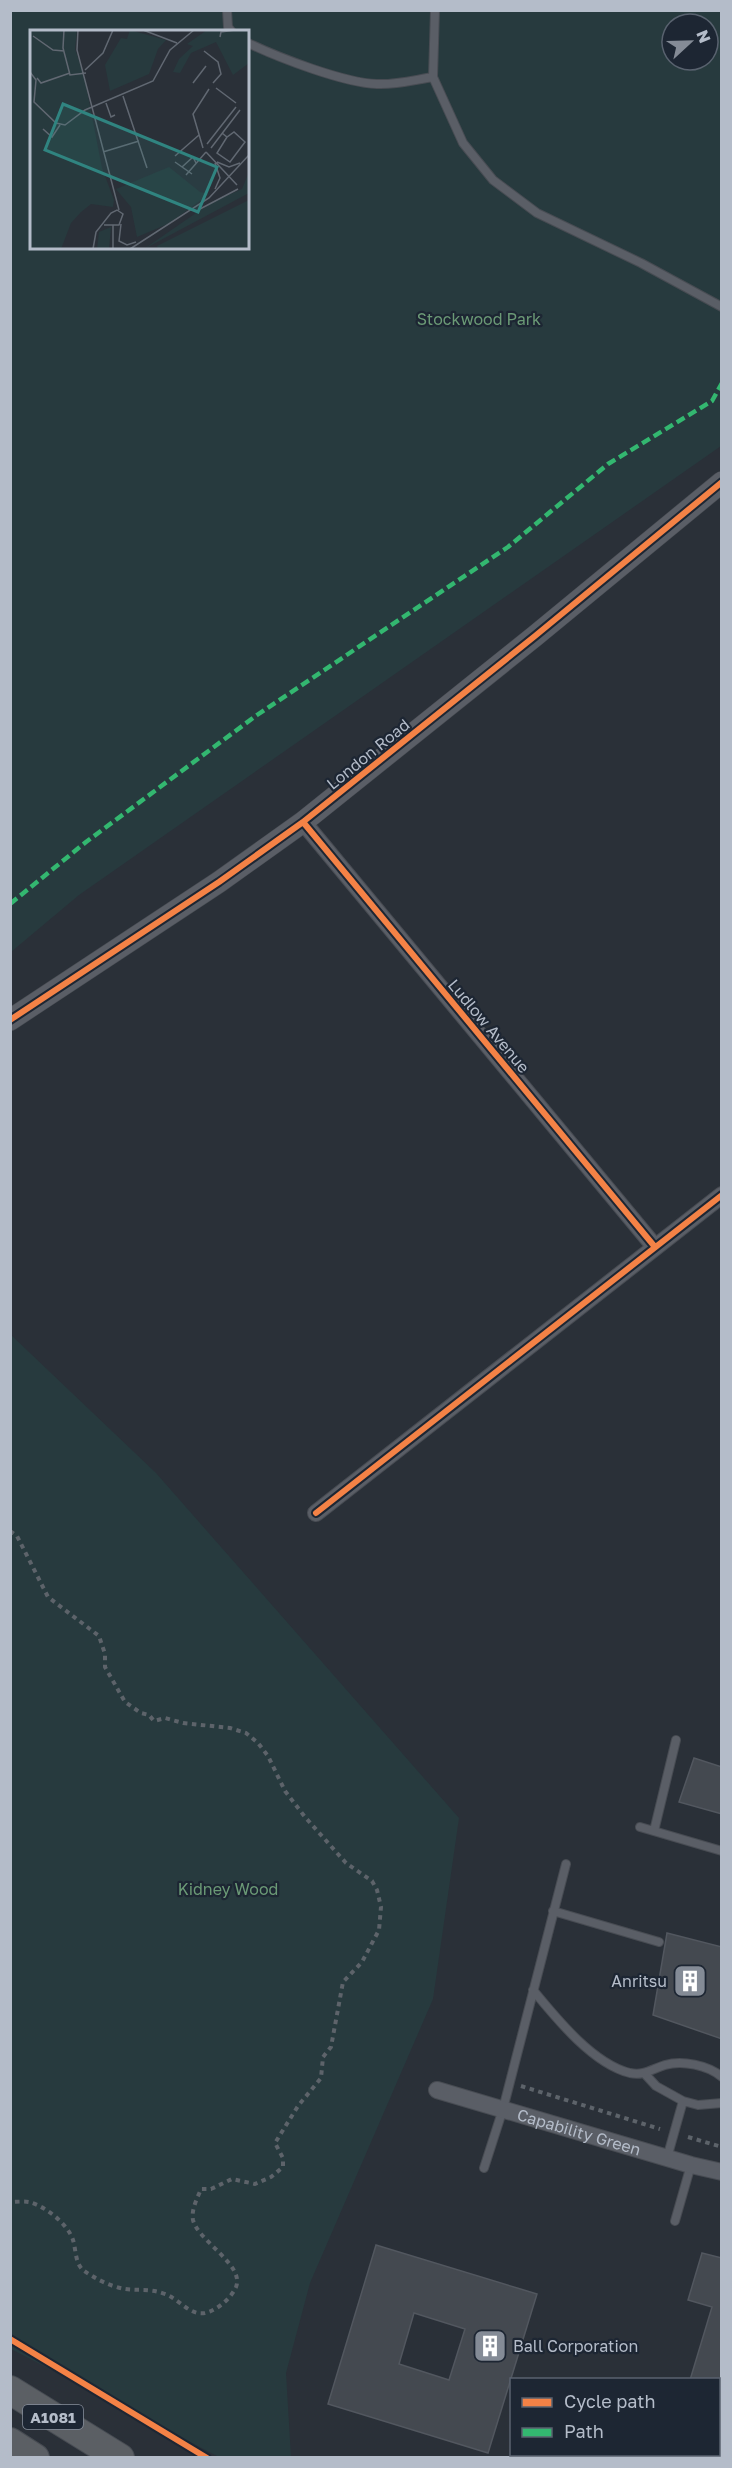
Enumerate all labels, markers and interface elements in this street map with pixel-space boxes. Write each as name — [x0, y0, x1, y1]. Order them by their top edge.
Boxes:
north arrow — [660, 12, 720, 72]
text: N — [692, 27, 715, 46]
inset map — [30, 30, 249, 249]
park label: Stockwood Park — [417, 309, 541, 329]
street label: London Road — [323, 714, 413, 794]
street label: Ludlow Avenue — [444, 975, 534, 1077]
park label: Kidney Wood — [178, 1879, 278, 1899]
building icon: Anritsu — [672, 1963, 708, 1999]
place label: Anritsu — [611, 1971, 667, 1991]
street label: Capability Green — [515, 2104, 643, 2160]
building icon: Ball Corporation — [472, 2328, 508, 2364]
place label: Ball Corporation — [513, 2336, 638, 2356]
legend — [510, 2378, 720, 2456]
text: Cycle path — [564, 2390, 656, 2412]
road number: A1081 — [23, 2405, 83, 2429]
text: Path — [564, 2420, 604, 2442]

